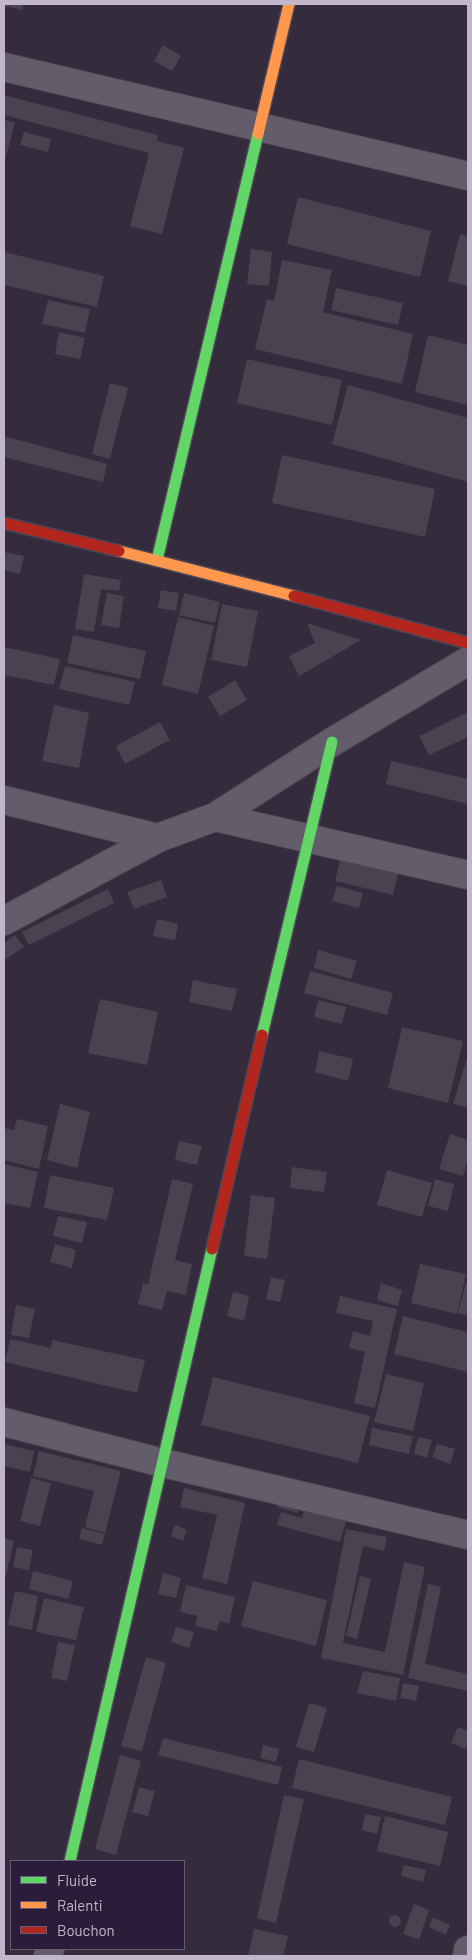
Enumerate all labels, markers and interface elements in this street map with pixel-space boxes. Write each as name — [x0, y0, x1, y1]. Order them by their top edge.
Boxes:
legend — [10, 1860, 185, 1950]
text: Fluide — [57, 1871, 97, 1889]
text: Ralenti — [57, 1896, 103, 1914]
text: Bouchon — [57, 1921, 115, 1939]

